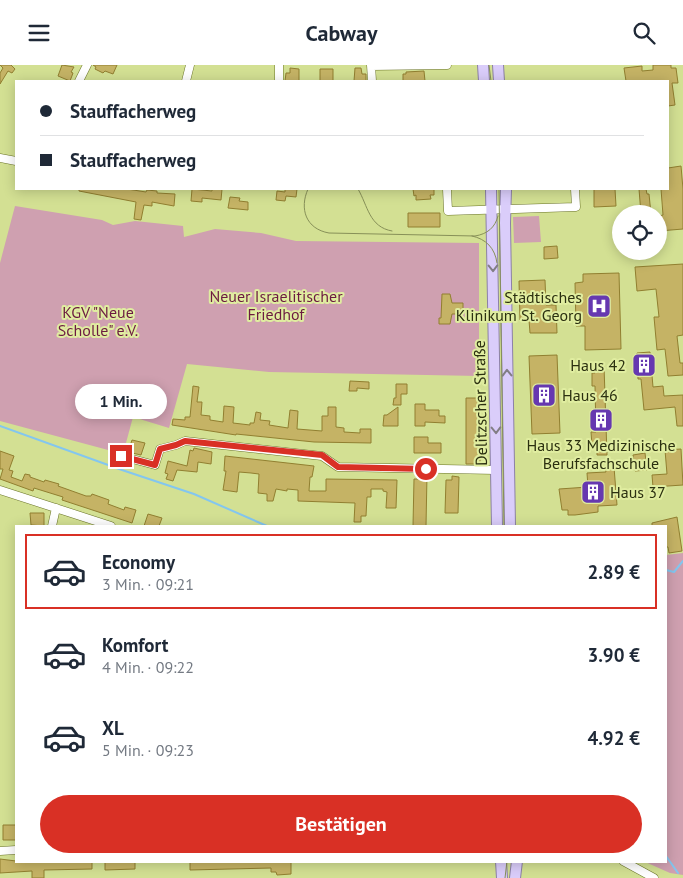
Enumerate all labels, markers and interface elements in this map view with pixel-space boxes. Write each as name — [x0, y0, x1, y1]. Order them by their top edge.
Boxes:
icon: menu — [25, 19, 53, 47]
text: Cabway — [306, 19, 377, 47]
icon: search — [630, 19, 658, 47]
text: Stauffacherweg — [70, 99, 196, 123]
text: Stauffacherweg — [70, 148, 196, 172]
map controls — [612, 205, 667, 260]
button: locate — [612, 205, 667, 260]
one-way arrow — [488, 264, 498, 272]
park label: Neuer Israelitischer Friedhof — [209, 286, 343, 324]
place label: Städtisches Klinikum St. Georg — [456, 287, 582, 325]
hospital icon: Städtisches Klinikum St. Georg — [586, 293, 612, 319]
park label: KGV "Neue Scholle" e.V. — [58, 302, 138, 340]
street label: Delitzscher Straße — [469, 340, 491, 466]
building icon: Haus 42 — [631, 352, 657, 378]
place label: Haus 42 — [570, 355, 626, 375]
one-way arrow — [502, 368, 512, 376]
building icon: Haus 46 — [531, 382, 557, 408]
callout: 1 Min. — [75, 383, 167, 419]
place label: Haus 46 — [562, 385, 618, 405]
text: 1 Min. — [100, 391, 142, 411]
building icon: Haus 33 Medizinische Berufsfachschule — [588, 407, 614, 433]
one-way arrow — [490, 427, 501, 435]
place label: Haus 33 Medizinische Berufsfachschule — [526, 435, 676, 473]
route end — [110, 445, 132, 467]
route start — [415, 458, 437, 480]
building icon: Haus 37 — [580, 479, 606, 505]
place label: Haus 37 — [610, 482, 666, 502]
icon: car — [42, 549, 87, 594]
text: Economy — [102, 550, 175, 574]
text: 2.89 € — [587, 560, 640, 584]
text: 3 Min. · 09:21 — [102, 574, 194, 594]
icon: car — [42, 632, 87, 677]
text: Komfort — [102, 633, 168, 657]
text: 3.90 € — [587, 643, 640, 667]
text: 4 Min. · 09:22 — [102, 657, 194, 677]
icon: car — [42, 715, 87, 760]
text: XL — [102, 716, 124, 740]
text: 4.92 € — [587, 726, 640, 750]
text: 5 Min. · 09:23 — [102, 740, 194, 760]
button: Bestätigen — [40, 795, 642, 853]

